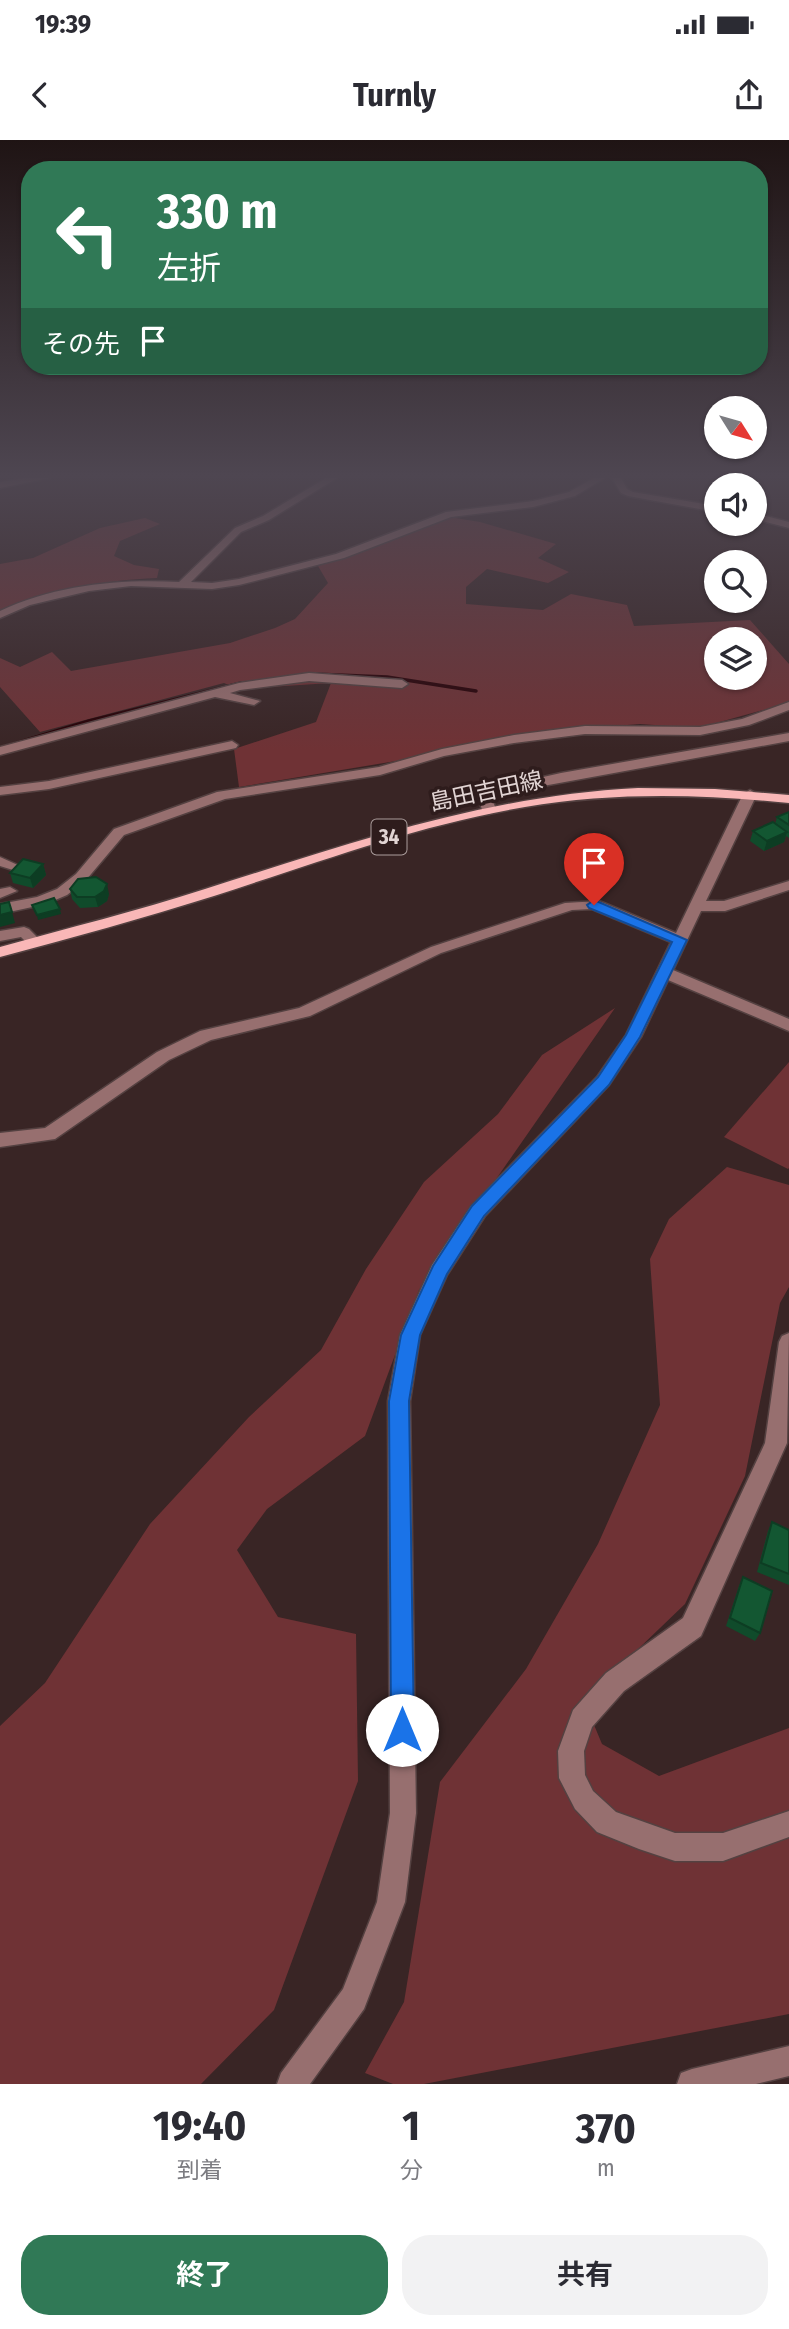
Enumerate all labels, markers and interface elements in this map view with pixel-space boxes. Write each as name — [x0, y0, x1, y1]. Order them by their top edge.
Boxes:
text: 19:39 — [35, 9, 91, 40]
icon: back — [21, 76, 59, 114]
text: Turnly — [353, 76, 436, 114]
icon: share — [730, 76, 768, 114]
text: 330 m — [157, 182, 278, 241]
icon: left — [42, 189, 133, 280]
text: 左折 — [157, 249, 221, 287]
icon: arrive — [134, 322, 172, 360]
text: その先 — [42, 329, 120, 360]
north arrow — [704, 396, 766, 458]
map controls — [704, 396, 767, 690]
button: sound — [704, 473, 767, 536]
button: search — [704, 550, 767, 613]
button: layers — [704, 627, 767, 690]
street label: 島田吉田線 — [427, 765, 545, 817]
road number: 34 — [372, 820, 406, 854]
pin — [564, 833, 624, 905]
icon: arrive — [575, 844, 613, 882]
position arrow — [365, 1693, 439, 1767]
text: 19:40 — [153, 2101, 247, 2151]
text: 1 — [402, 2101, 420, 2151]
text: 370 — [576, 2104, 636, 2154]
text: m — [597, 2154, 615, 2182]
text: 到着 — [177, 2156, 223, 2184]
text: 分 — [400, 2156, 423, 2184]
button: 終了 — [21, 2235, 388, 2315]
button: 共有 — [402, 2235, 768, 2315]

